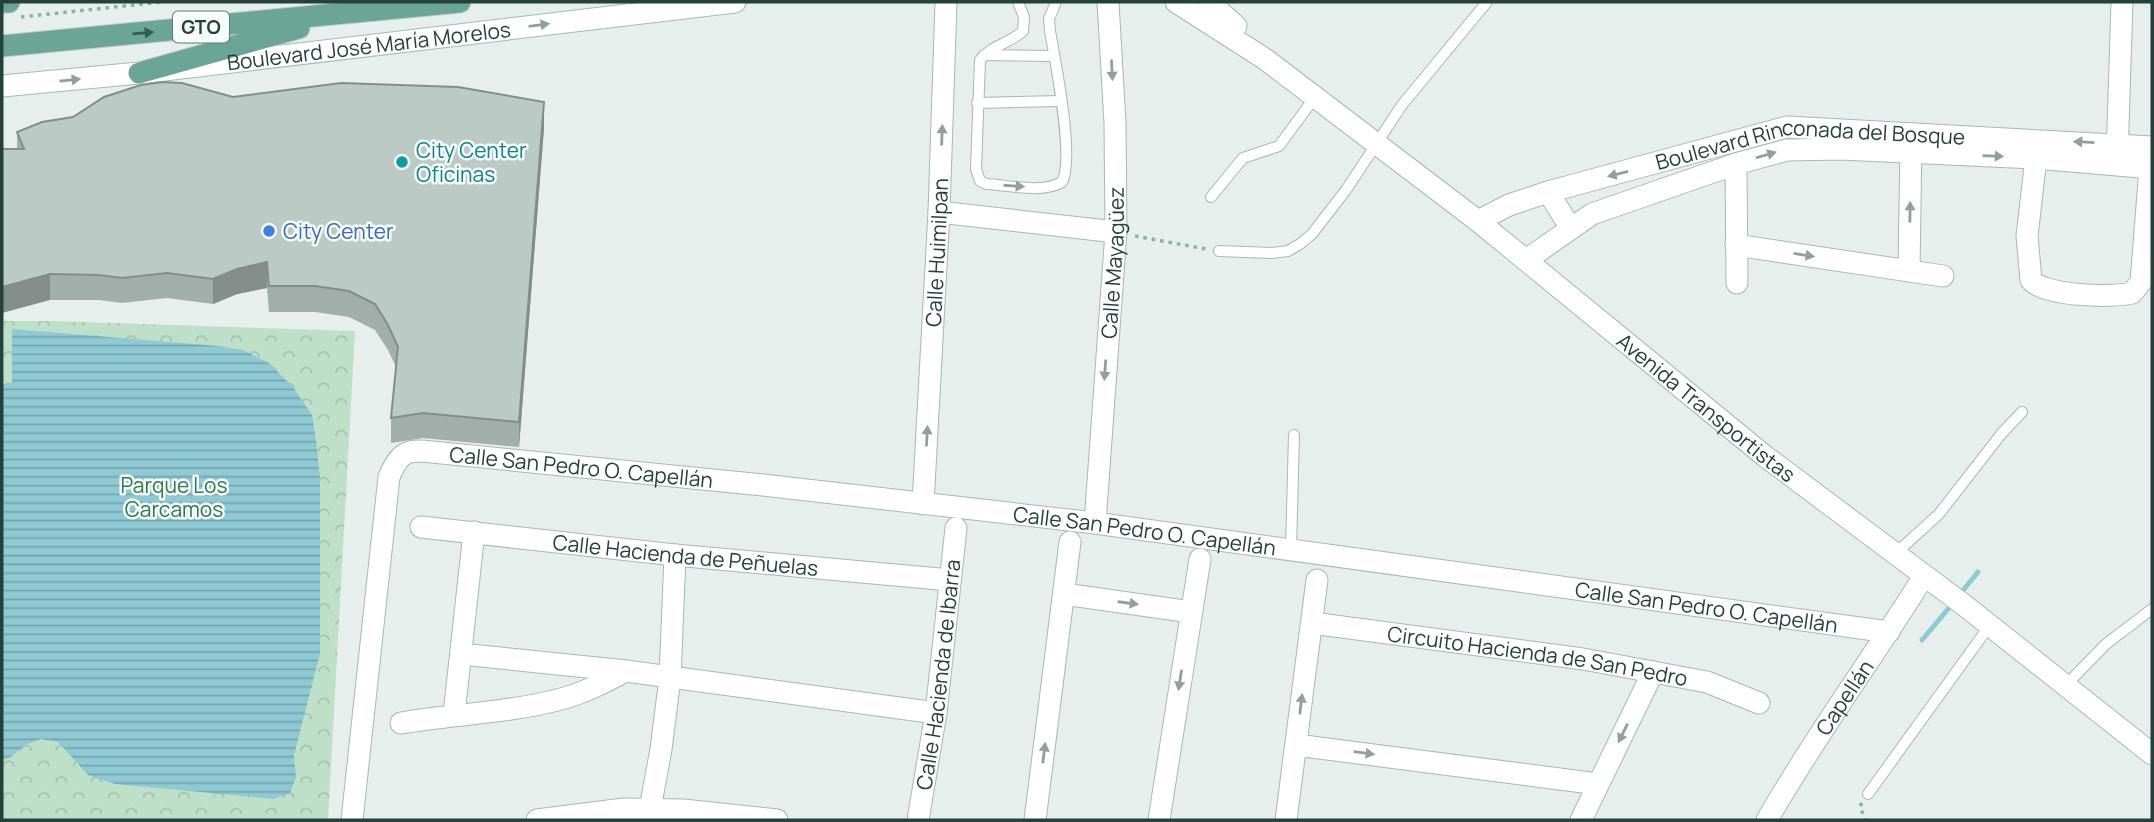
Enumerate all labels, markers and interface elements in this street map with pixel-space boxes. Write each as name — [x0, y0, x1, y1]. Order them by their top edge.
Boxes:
road number: GTO — [173, 12, 229, 42]
street label: Boulevard José María Morelos — [225, 15, 512, 76]
one-way arrow — [528, 20, 550, 31]
one-way arrow — [132, 27, 154, 38]
one-way arrow — [1107, 59, 1118, 81]
one-way arrow — [59, 74, 81, 85]
street label: Boulevard Rinconada del Bosque — [1652, 113, 1966, 176]
one-way arrow — [936, 124, 947, 146]
place label: City Center Oficinas — [416, 136, 527, 188]
one-way arrow — [2073, 137, 2095, 148]
one-way arrow — [1755, 149, 1777, 160]
one-way arrow — [1982, 151, 2004, 162]
marker: City Center Oficinas — [394, 154, 410, 170]
one-way arrow — [1607, 169, 1629, 180]
street label: Calle Huimilpan — [919, 177, 954, 328]
one-way arrow — [1003, 180, 1025, 191]
street label: Calle Mayagüez — [1094, 186, 1130, 340]
one-way arrow — [1904, 200, 1916, 222]
place label: City Center — [283, 217, 394, 245]
marker: City Center — [261, 223, 277, 239]
one-way arrow — [1793, 250, 1815, 261]
street label: Avenida Transportistas — [1611, 327, 1801, 488]
one-way arrow — [1099, 360, 1110, 382]
one-way arrow — [921, 425, 932, 447]
street label: Calle San Pedro O. Capellán — [448, 440, 714, 494]
park label: Parque Los Carcamos — [121, 471, 227, 523]
street label: Calle San Pedro O. Capellán — [1012, 500, 1278, 562]
street label: Calle Hacienda de Peñuelas — [551, 528, 819, 582]
street label: Calle Hacienda de Ibarra — [909, 558, 967, 792]
street label: Calle San Pedro O. Capellán — [1573, 575, 1840, 639]
one-way arrow — [1117, 598, 1139, 609]
street label: Circuito Hacienda de San Pedro — [1386, 619, 1690, 692]
street label: Capellán — [1809, 654, 1880, 741]
one-way arrow — [1174, 669, 1185, 691]
one-way arrow — [1296, 693, 1307, 715]
one-way arrow — [1617, 723, 1628, 743]
one-way arrow — [1039, 741, 1050, 763]
one-way arrow — [1353, 748, 1375, 759]

